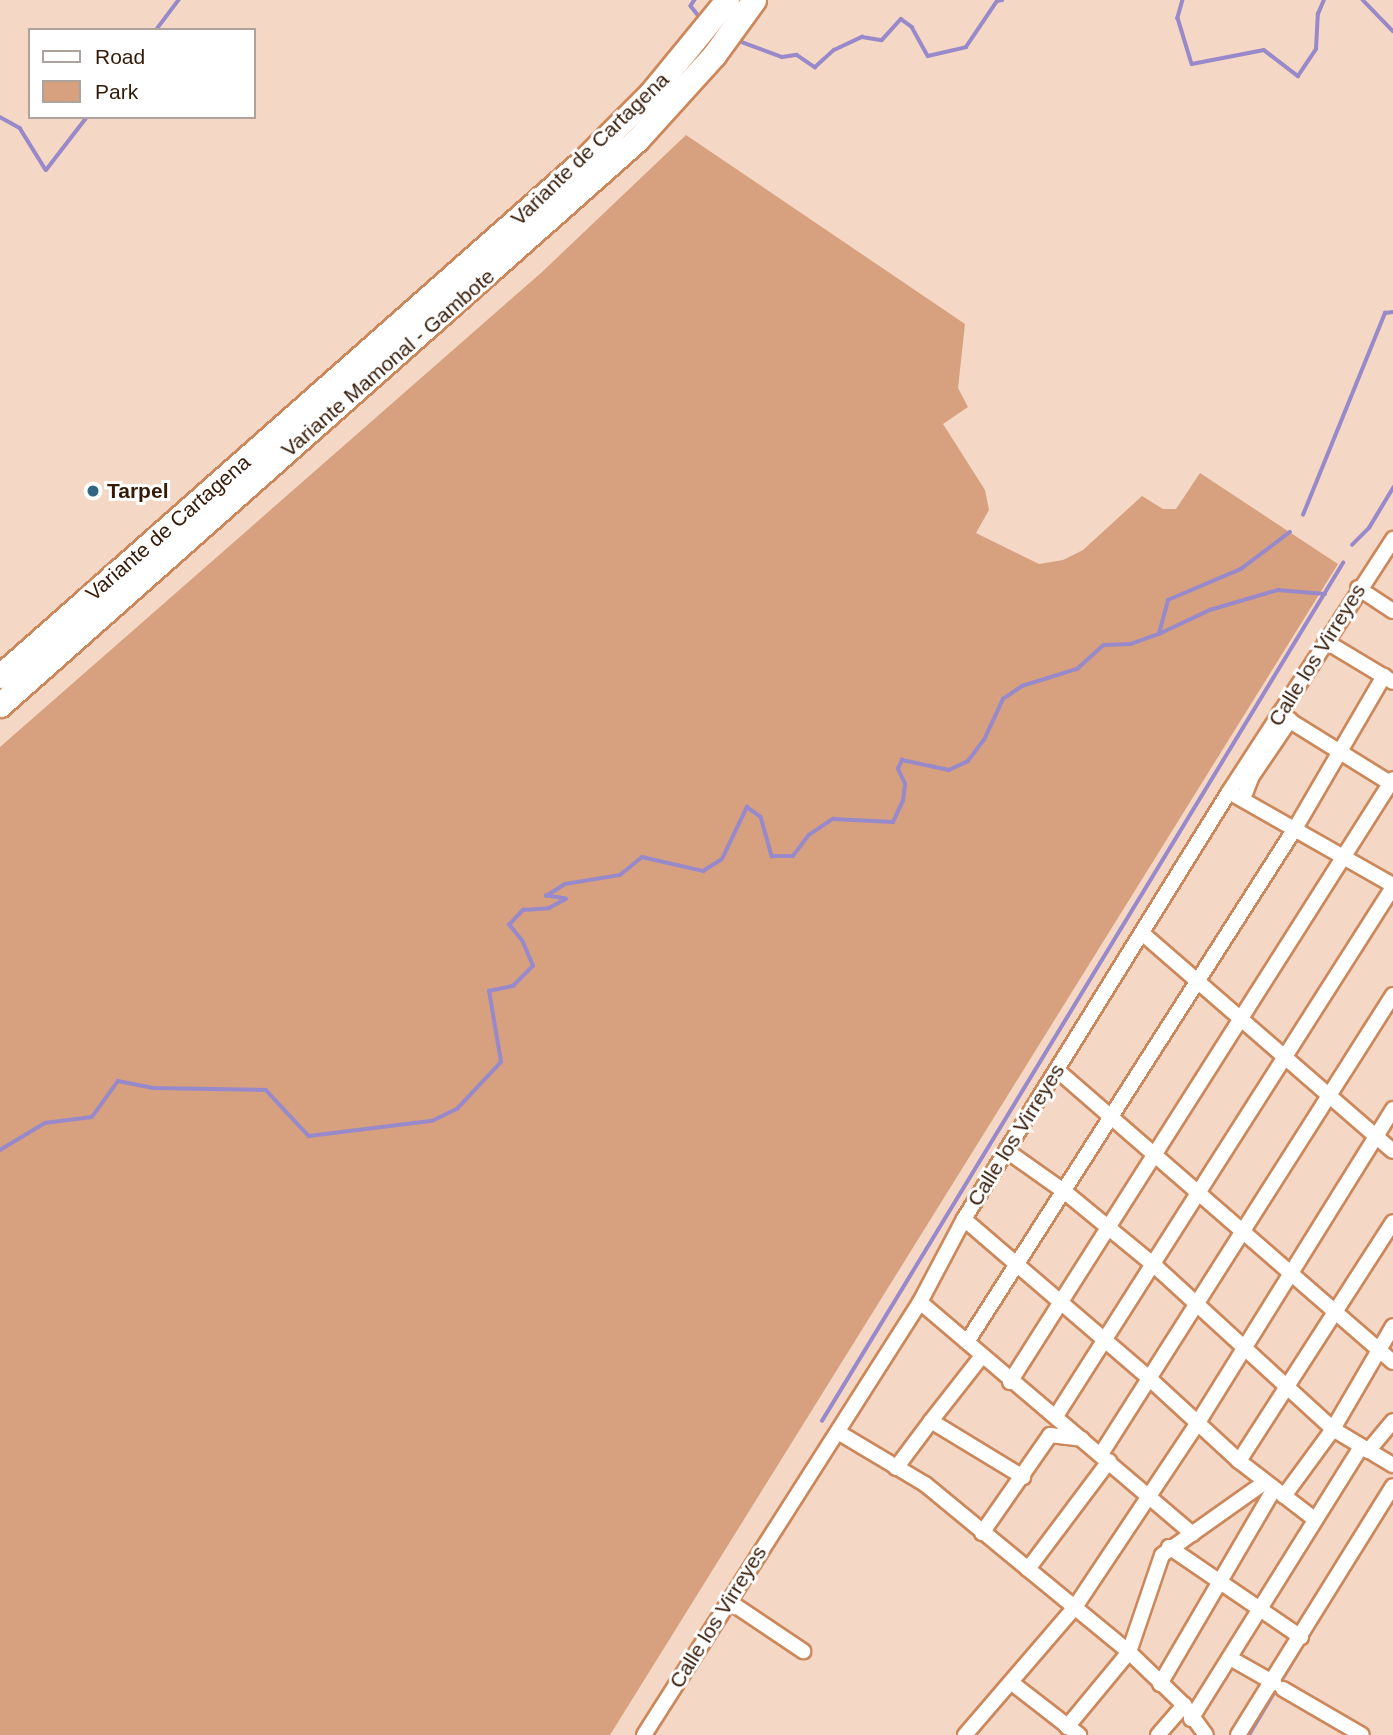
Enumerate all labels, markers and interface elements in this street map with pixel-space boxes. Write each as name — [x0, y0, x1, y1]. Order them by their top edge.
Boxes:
legend — [28, 28, 256, 119]
text: Road — [95, 45, 145, 68]
street label: Variante de Cartagena — [506, 67, 674, 231]
text: Park — [95, 80, 138, 103]
street label: Variante Mamonal - Gambote — [276, 264, 500, 462]
street label: Variante de Cartagena — [81, 450, 255, 606]
place label: Tarpel — [107, 478, 168, 504]
marker: Tarpel — [85, 483, 101, 499]
street label: Calle los Virreyes — [1263, 579, 1371, 731]
street label: Calle los Virreyes — [962, 1059, 1070, 1211]
street label: Calle los Virreyes — [664, 1541, 772, 1693]

